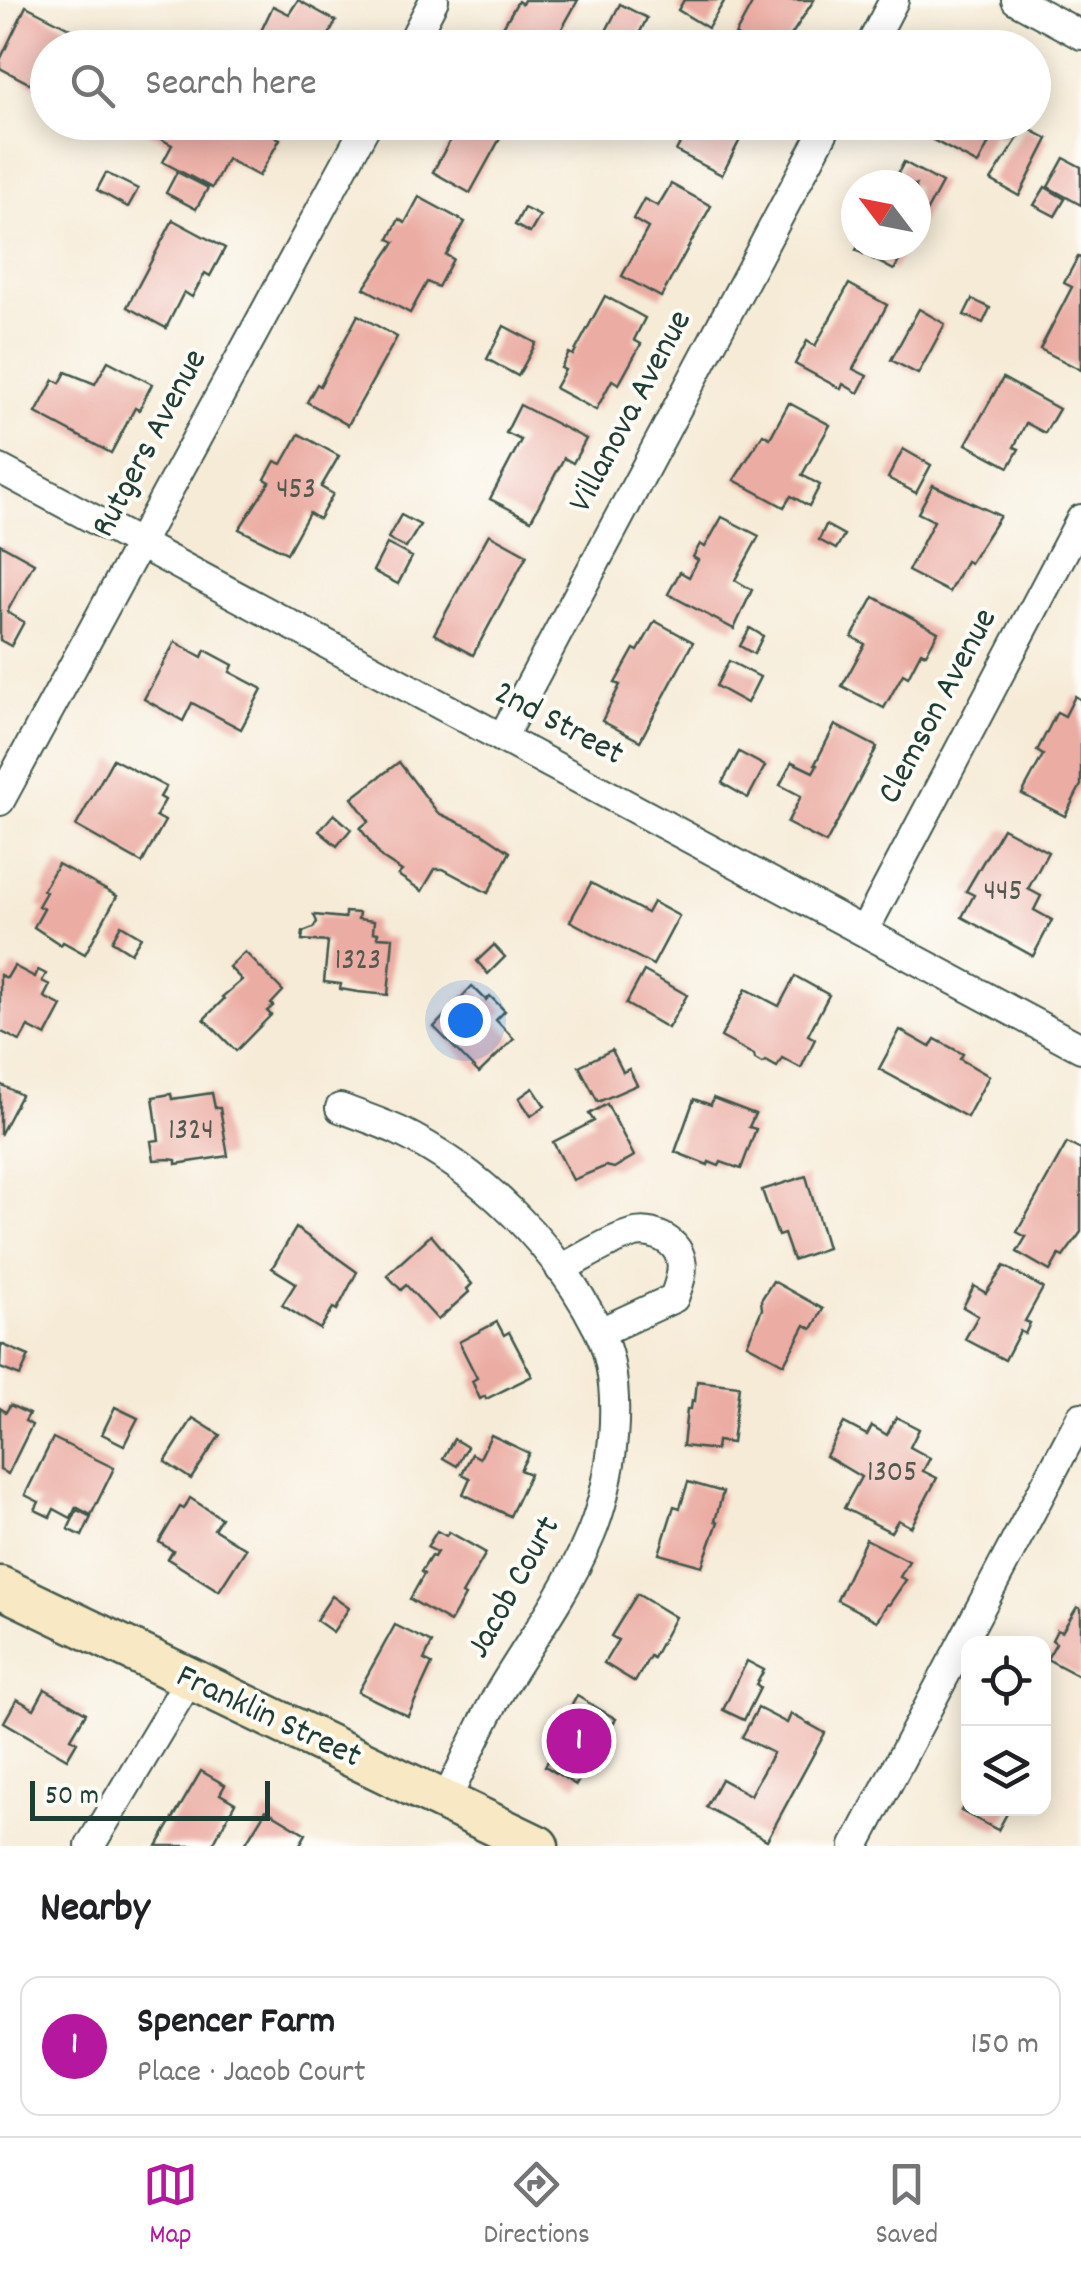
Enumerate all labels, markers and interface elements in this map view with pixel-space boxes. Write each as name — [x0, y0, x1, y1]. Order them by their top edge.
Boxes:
search box — [30, 30, 1051, 140]
icon: search — [65, 58, 120, 113]
text: Search here — [145, 58, 317, 113]
north arrow — [841, 170, 931, 260]
street label: Villanova Avenue — [558, 302, 706, 522]
street label: Rutgers Avenue — [80, 341, 222, 547]
house number: 453 — [276, 470, 316, 513]
street label: Clemson Avenue — [866, 600, 1012, 814]
street label: 2nd Street — [484, 670, 632, 780]
house number: 445 — [984, 872, 1022, 915]
house number: 1323 — [335, 941, 381, 984]
your location — [440, 995, 491, 1046]
house number: 1324 — [168, 1111, 214, 1154]
house number: 1305 — [867, 1453, 917, 1496]
street label: Jacob Court — [455, 1508, 575, 1668]
map controls — [961, 1636, 1051, 1816]
button: locate — [961, 1636, 1051, 1726]
street label: Franklin Street — [167, 1653, 369, 1783]
pin: 1 — [546, 1704, 612, 1778]
button: layers — [961, 1726, 1051, 1816]
scale bar — [30, 1776, 270, 1820]
text: 50 m — [45, 1778, 99, 1818]
text: Nearby — [40, 1881, 150, 1941]
text: Spencer Farm — [137, 1996, 335, 2051]
text: 1 — [71, 2023, 78, 2069]
text: 150 m — [970, 2023, 1039, 2069]
text: Place · Jacob Court — [137, 2051, 366, 2097]
tab: Map — [143, 2157, 198, 2257]
tab: Directions — [484, 2157, 590, 2257]
tab: Saved — [876, 2157, 938, 2257]

